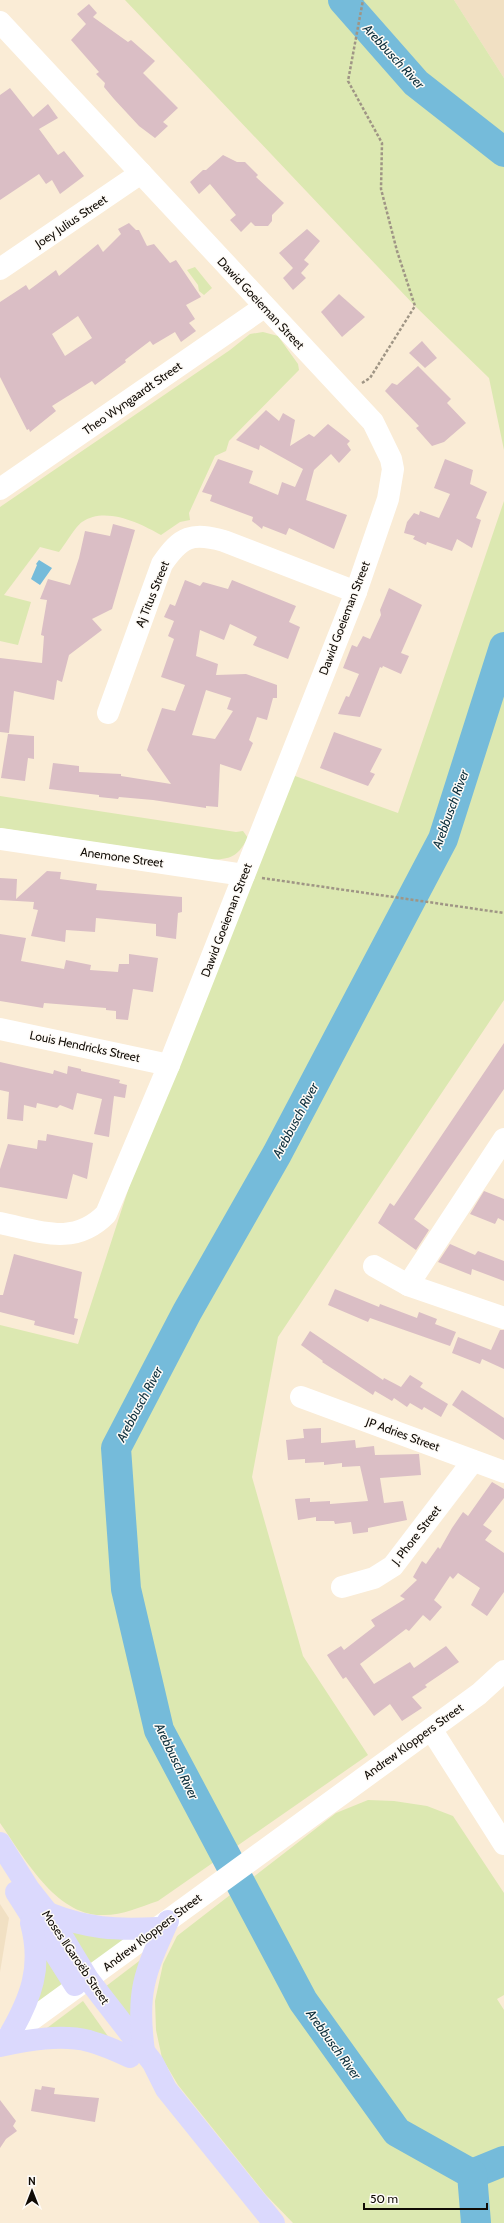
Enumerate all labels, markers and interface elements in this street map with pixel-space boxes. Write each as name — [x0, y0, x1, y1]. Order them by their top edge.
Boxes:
water label: Arebbusch River — [359, 20, 429, 92]
street label: Joey Julius Street — [31, 191, 110, 251]
street label: Dawid Goeieman Street — [214, 254, 308, 352]
street label: Theo Wyngaardt Street — [79, 358, 185, 438]
street label: Aj Titus Street — [132, 559, 172, 629]
street label: Dawid Goeieman Street — [315, 559, 373, 677]
water label: Arebbusch River — [428, 767, 472, 851]
street label: Anemone Street — [79, 844, 165, 870]
street label: Dawid Goeieman Street — [197, 861, 255, 979]
street label: Louis Hendricks Street — [28, 1027, 142, 1065]
water label: Arebbusch River — [268, 1079, 322, 1161]
water label: Arebbusch River — [112, 1363, 166, 1445]
street label: JP Adries Street — [363, 1413, 442, 1454]
street label: J. Phore Street — [387, 1502, 444, 1569]
street label: Andrew Kloppers Street — [360, 1700, 466, 1782]
water label: Arebbusch River — [151, 1720, 203, 1802]
street label: Andrew Kloppers Street — [100, 1890, 204, 1974]
street label: Moses ǁGaroëb Street — [39, 1907, 113, 2007]
water label: Arebbusch River — [303, 2005, 365, 2083]
north arrow — [12, 2171, 52, 2211]
text: N — [28, 2174, 36, 2188]
scale bar — [364, 2185, 487, 2211]
text: 50 m — [370, 2191, 398, 2206]

